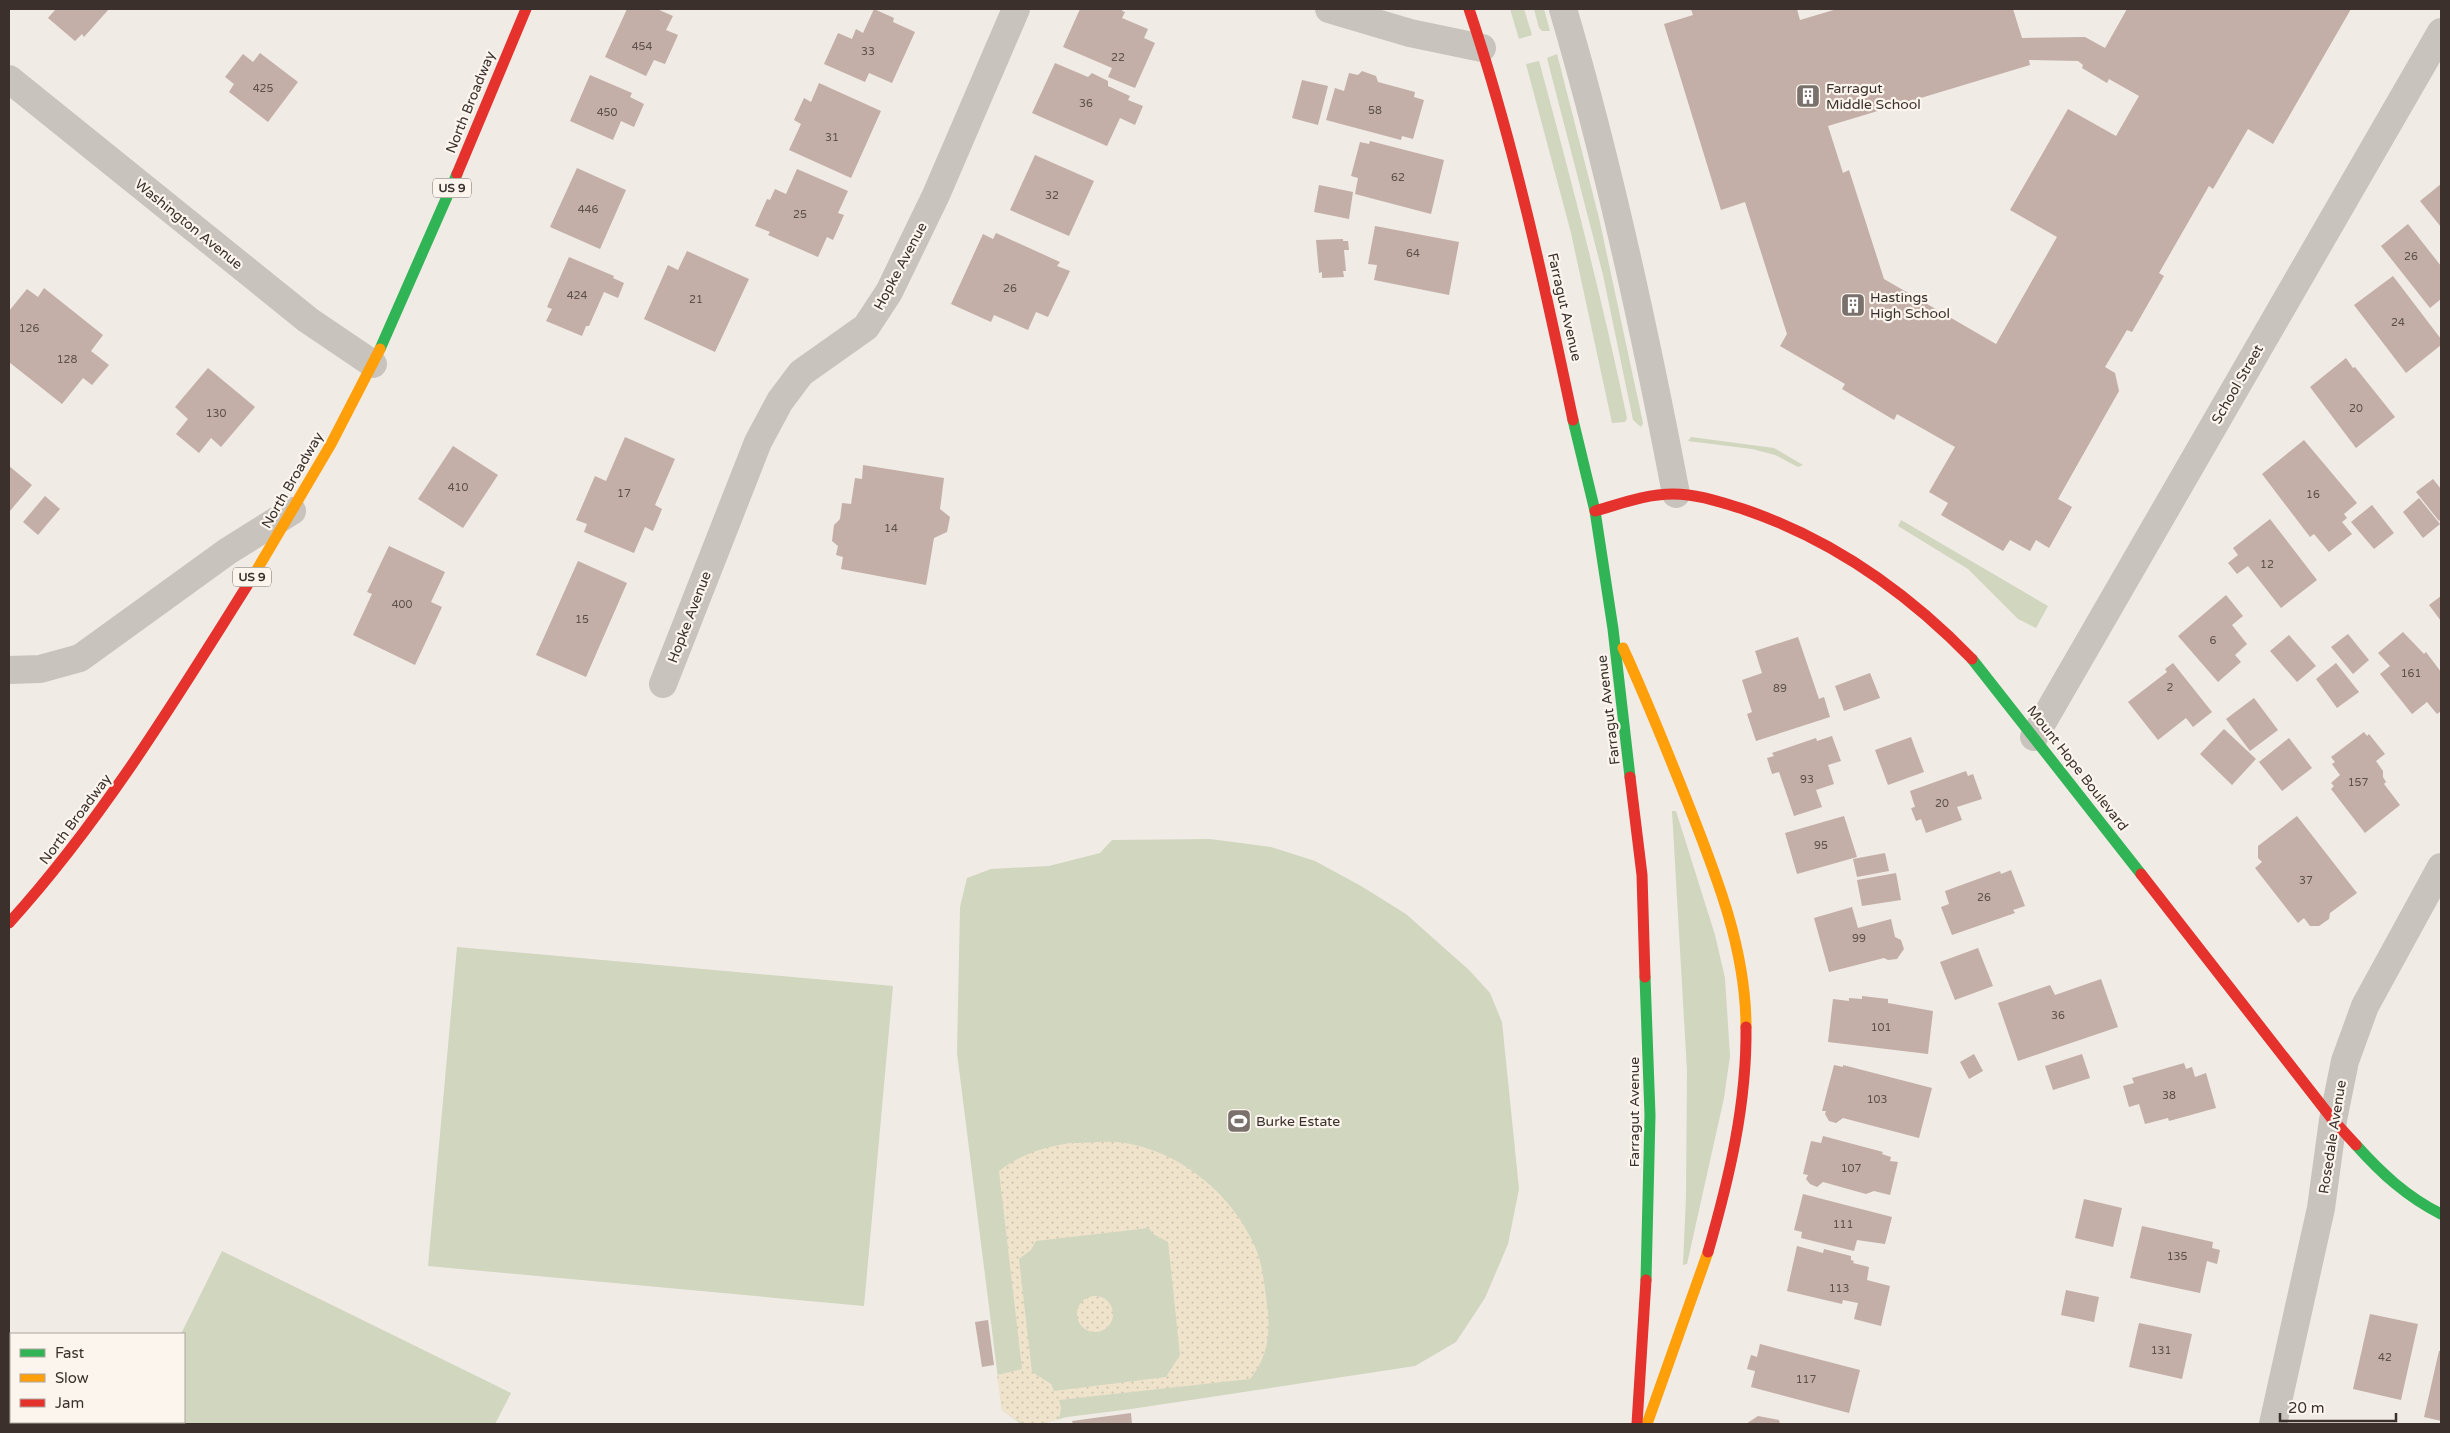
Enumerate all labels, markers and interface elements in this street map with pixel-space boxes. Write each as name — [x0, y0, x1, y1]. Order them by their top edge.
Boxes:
house number: 454 — [632, 40, 652, 53]
house number: 33 — [861, 45, 875, 58]
street label: North Broadway — [442, 48, 499, 156]
house number: 22 — [1111, 51, 1125, 64]
place label: Farragut Middle School — [1826, 80, 1921, 113]
house number: 425 — [253, 82, 273, 95]
building icon: Farragut Middle School — [1795, 83, 1821, 109]
house number: 36 — [1079, 97, 1093, 110]
house number: 58 — [1368, 104, 1382, 117]
house number: 450 — [597, 106, 617, 119]
house number: 31 — [825, 131, 839, 144]
house number: 62 — [1391, 171, 1405, 184]
street label: Washington Avenue — [131, 176, 246, 273]
road number: US 9 — [433, 178, 471, 198]
house number: 32 — [1045, 189, 1059, 202]
house number: 446 — [578, 203, 598, 216]
house number: 25 — [793, 208, 807, 221]
street label: Hopke Avenue — [870, 219, 931, 313]
house number: 64 — [1406, 247, 1420, 260]
house number: 26 — [2404, 250, 2418, 263]
street label: Farragut Avenue — [1544, 251, 1585, 363]
house number: 26 — [1003, 282, 1017, 295]
house number: 424 — [567, 289, 587, 302]
place label: Hastings High School — [1870, 289, 1950, 322]
building icon: Hastings High School — [1840, 292, 1866, 318]
house number: 21 — [689, 293, 703, 306]
house number: 24 — [2391, 316, 2405, 329]
house number: 126 — [19, 322, 39, 335]
street label: School Street — [2208, 341, 2267, 427]
house number: 128 — [57, 353, 77, 366]
house number: 20 — [2349, 402, 2363, 415]
house number: 130 — [206, 407, 226, 420]
street label: North Broadway — [258, 429, 327, 532]
house number: 410 — [448, 481, 468, 494]
house number: 17 — [617, 487, 631, 500]
house number: 16 — [2306, 488, 2320, 501]
house number: 14 — [884, 522, 898, 535]
house number: 12 — [2260, 558, 2274, 571]
road number: US 9 — [233, 568, 271, 586]
street label: Hopke Avenue — [664, 569, 715, 665]
house number: 400 — [392, 598, 412, 611]
house number: 15 — [575, 613, 589, 626]
house number: 6 — [2210, 634, 2217, 647]
street label: Farragut Avenue — [1593, 654, 1624, 766]
house number: 161 — [2401, 667, 2421, 680]
house number: 2 — [2167, 681, 2174, 694]
house number: 89 — [1773, 682, 1787, 695]
street label: Mount Hope Boulevard — [2023, 702, 2132, 834]
street label: North Broadway — [36, 770, 115, 868]
house number: 93 — [1800, 773, 1814, 786]
house number: 157 — [2348, 776, 2368, 789]
house number: 20 — [1935, 797, 1949, 810]
house number: 95 — [1814, 839, 1828, 852]
house number: 37 — [2299, 874, 2313, 887]
house number: 26 — [1977, 891, 1991, 904]
house number: 99 — [1852, 932, 1866, 945]
house number: 36 — [2051, 1009, 2065, 1022]
house number: 101 — [1871, 1021, 1891, 1034]
street label: Farragut Avenue — [1626, 1057, 1643, 1167]
street label: Rosedale Avenue — [2315, 1079, 2350, 1195]
house number: 38 — [2162, 1089, 2176, 1102]
house number: 103 — [1867, 1093, 1887, 1106]
sports icon: Burke Estate — [1226, 1108, 1252, 1134]
place label: Burke Estate — [1256, 1113, 1340, 1130]
house number: 107 — [1841, 1162, 1861, 1175]
house number: 111 — [1833, 1218, 1853, 1231]
house number: 135 — [2167, 1250, 2187, 1263]
house number: 113 — [1829, 1282, 1849, 1295]
legend — [10, 1333, 185, 1423]
text: Fast — [55, 1344, 85, 1362]
house number: 131 — [2151, 1344, 2171, 1357]
house number: 42 — [2378, 1351, 2392, 1364]
text: Slow — [55, 1369, 89, 1387]
house number: 117 — [1796, 1373, 1816, 1386]
scale bar — [2280, 1390, 2396, 1422]
text: Jam — [55, 1394, 84, 1412]
text: 20 m — [2288, 1399, 2325, 1417]

